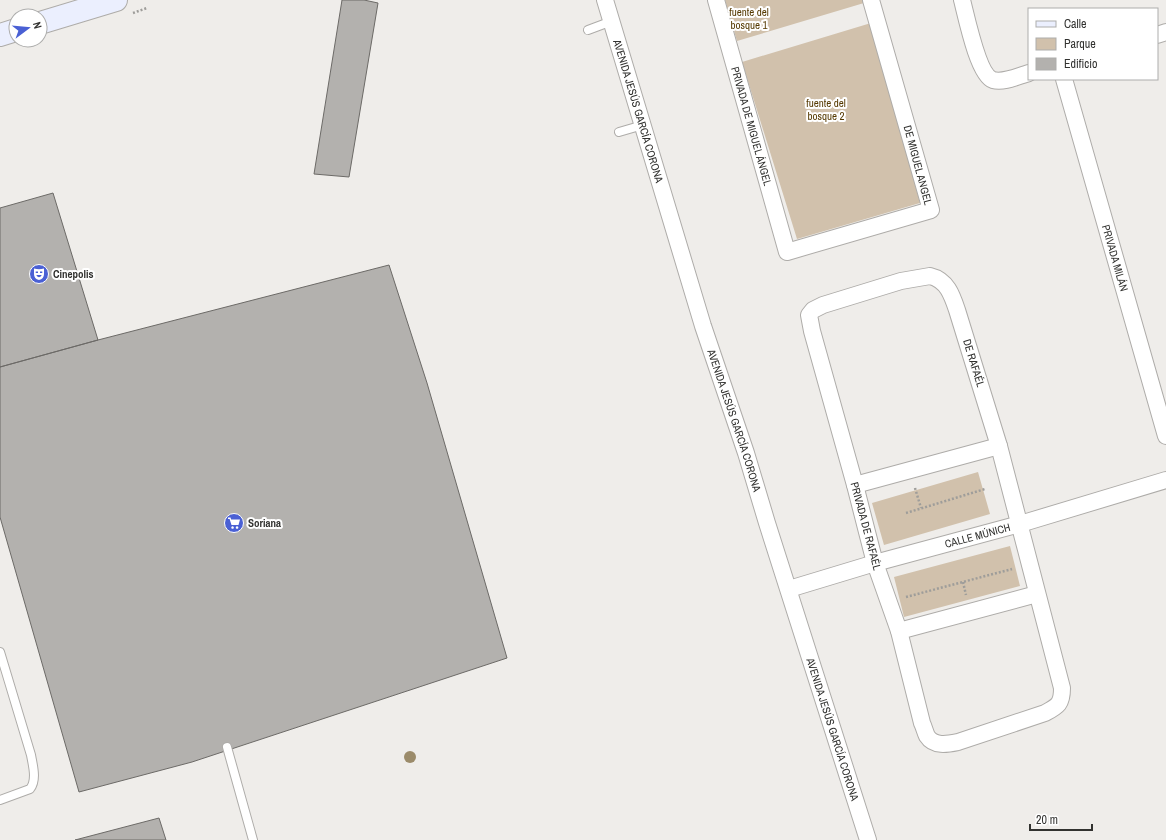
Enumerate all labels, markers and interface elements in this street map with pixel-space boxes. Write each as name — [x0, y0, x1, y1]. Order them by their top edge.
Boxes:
park label: fuente del bosque 1 — [729, 5, 769, 32]
north arrow — [8, 8, 48, 48]
legend — [1028, 8, 1158, 80]
text: Calle — [1064, 16, 1086, 32]
text: N — [30, 20, 45, 30]
text: Parque — [1064, 36, 1096, 52]
street label: AVENIDA JESÚS GARCÍA CORONA — [610, 37, 667, 185]
text: Edificio — [1064, 56, 1097, 72]
street label: PRIVADA DE MIGUEL ÁNGEL — [728, 65, 775, 187]
park label: fuente del bosque 2 — [806, 96, 846, 123]
street label: DE MIGUEL ANGEL — [901, 124, 935, 206]
street label: PRIVADA MILÁN — [1099, 223, 1131, 293]
theatre icon: Cinepolis — [28, 263, 50, 285]
place label: Cinepolis — [53, 267, 94, 281]
street label: DE RAFAÉL — [960, 337, 988, 389]
street label: AVENIDA JESÚS GARCÍA CORONA — [704, 347, 764, 494]
street label: PRIVADA DE RAFAÉL — [848, 480, 884, 572]
supermarket icon: Soriana — [223, 512, 245, 534]
place label: Soriana — [248, 516, 281, 530]
street label: CALLE MÚNICH — [943, 520, 1012, 551]
street label: AVENIDA JESÚS GARCÍA CORONA — [803, 655, 862, 803]
scale bar — [1030, 806, 1092, 832]
text: 20 m — [1036, 812, 1058, 828]

